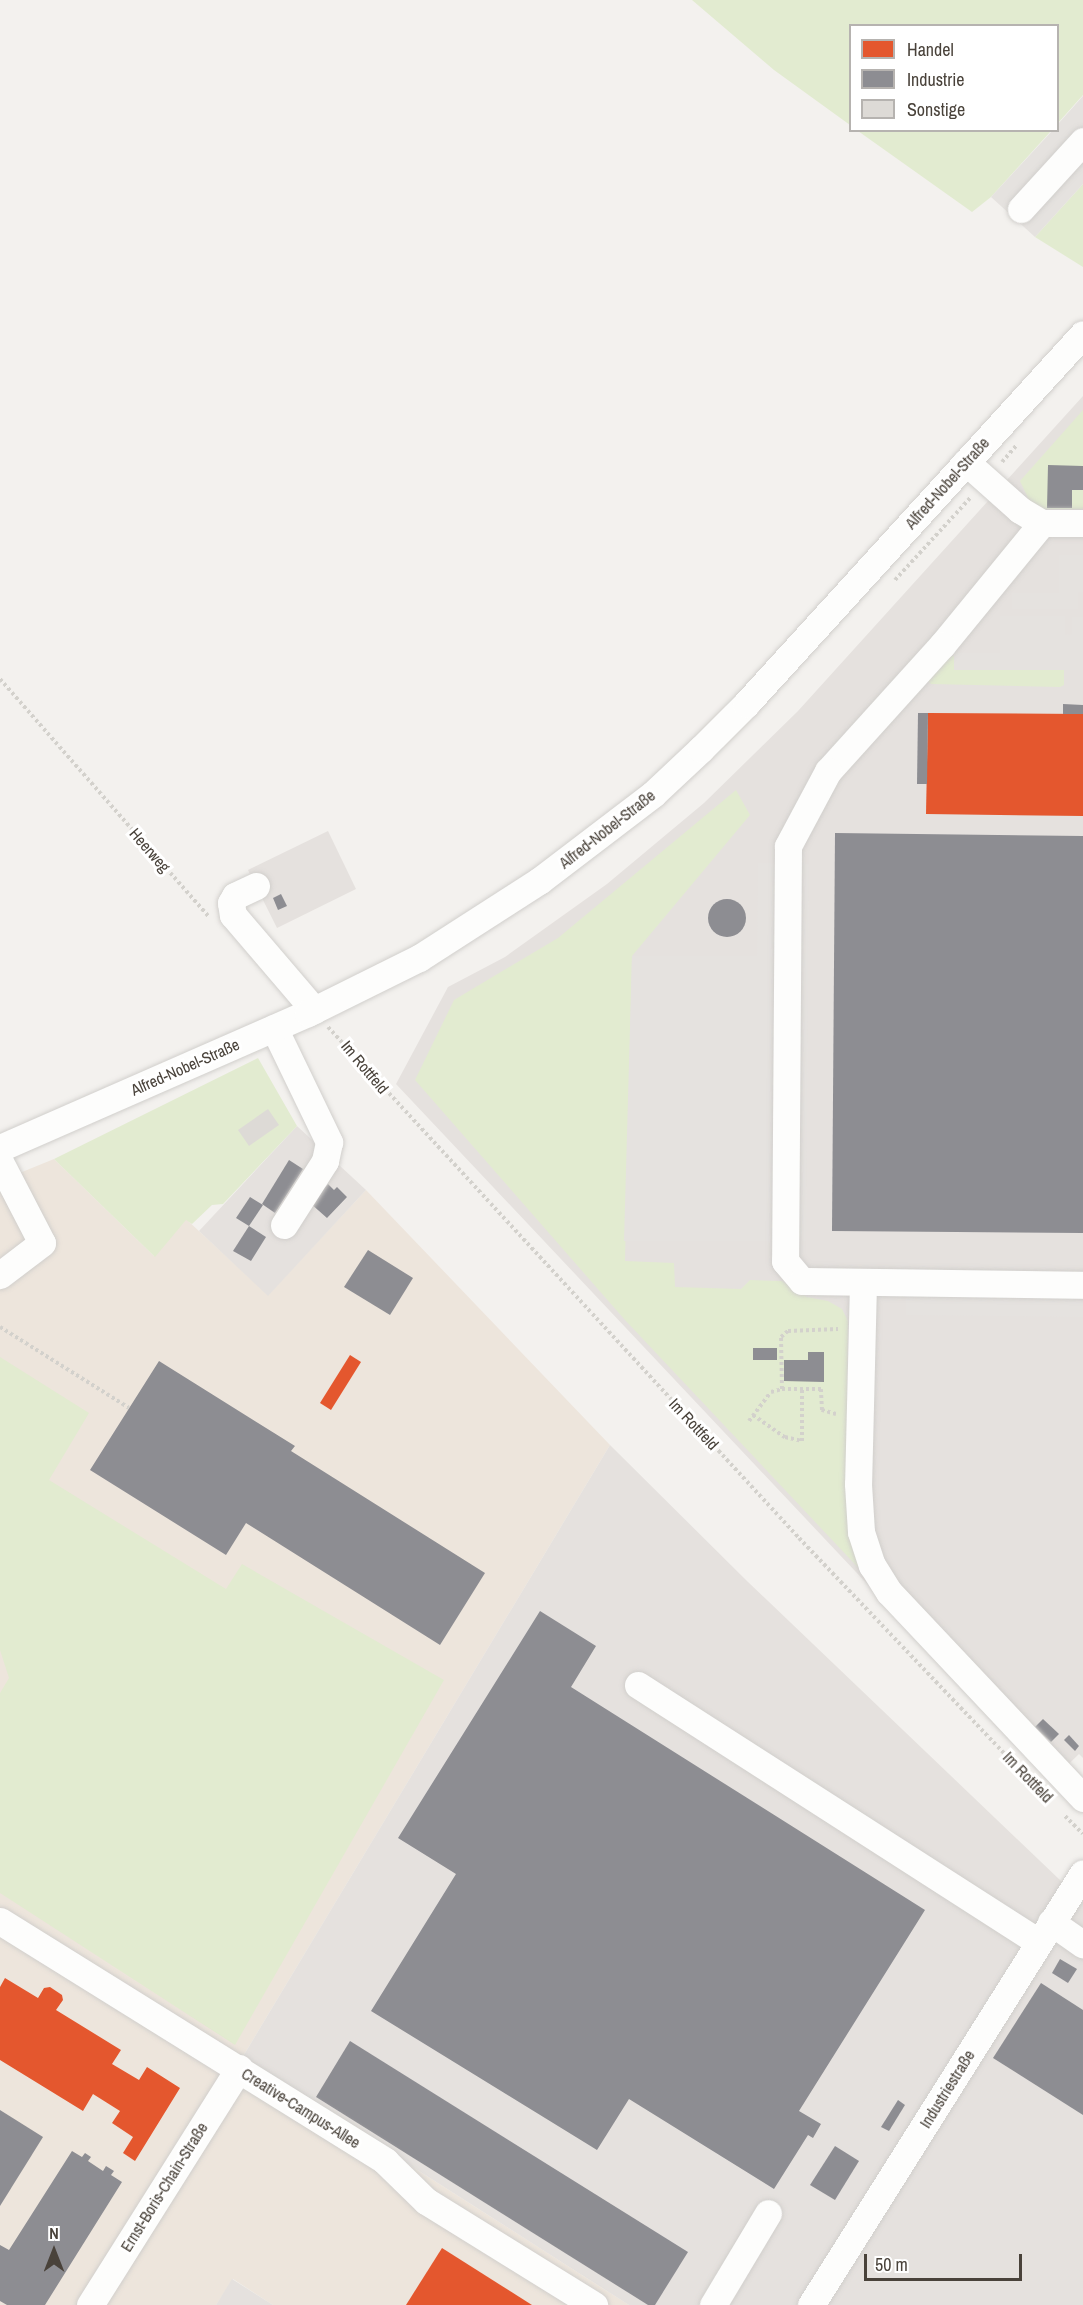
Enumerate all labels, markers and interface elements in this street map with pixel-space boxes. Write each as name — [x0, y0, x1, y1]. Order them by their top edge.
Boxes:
legend — [849, 24, 1059, 132]
text: Handel — [907, 37, 954, 62]
text: Industrie — [907, 67, 964, 92]
text: Sonstige — [907, 97, 965, 122]
street label: Alfred-Nobel-Straße — [901, 433, 993, 533]
street label: Alfred-Nobel-Straße — [555, 786, 659, 872]
street label: Heerweg — [126, 824, 174, 876]
street label: Alfred-Nobel-Straße — [128, 1035, 242, 1099]
street label: Im Rottfeld — [337, 1037, 393, 1097]
street label: Im Rottfeld — [665, 1394, 723, 1454]
street label: Im Rottfeld — [999, 1748, 1057, 1806]
street label: Industriestraße — [915, 2046, 979, 2132]
street label: Creative-Campus-Allee — [238, 2064, 364, 2152]
street label: Ernst-Boris-Chain-Straße — [116, 2119, 212, 2255]
north arrow — [24, 2221, 84, 2281]
text: N — [49, 2222, 59, 2244]
scale bar — [867, 2242, 1024, 2280]
text: 50 m — [875, 2252, 908, 2277]

